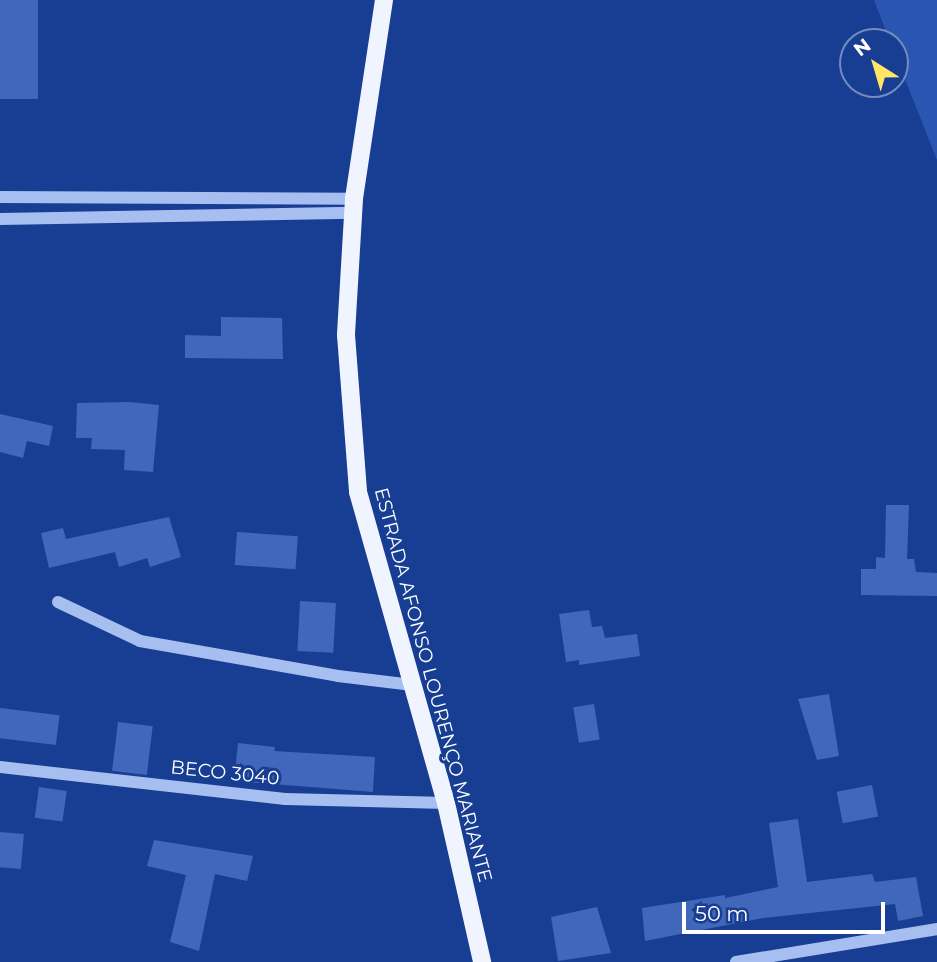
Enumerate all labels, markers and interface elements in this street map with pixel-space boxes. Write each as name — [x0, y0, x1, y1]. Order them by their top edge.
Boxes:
north arrow — [839, 28, 909, 98]
text: N — [849, 34, 875, 61]
street label: ESTRADA AFONSO LOURENÇO MARIANTE — [369, 485, 497, 885]
street label: BECO 3040 — [170, 756, 280, 790]
scale bar — [685, 888, 888, 932]
text: 50 m — [695, 901, 749, 926]

